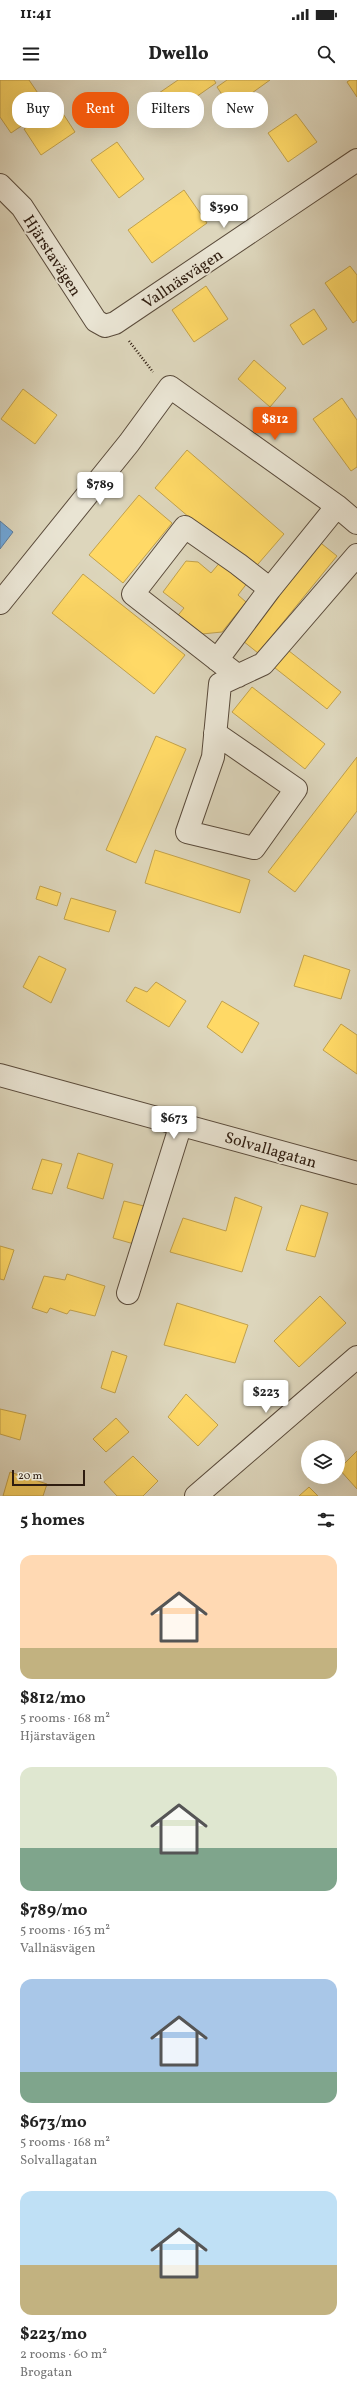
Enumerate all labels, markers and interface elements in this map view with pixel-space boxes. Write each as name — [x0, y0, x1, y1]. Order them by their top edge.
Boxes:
text: 11:41 — [20, 4, 51, 25]
text: Dwello — [148, 42, 209, 67]
icon: menu — [20, 43, 42, 65]
icon: search — [315, 43, 337, 65]
chip: Buy — [12, 92, 64, 128]
chip: Rent — [72, 92, 129, 128]
chip: Filters — [137, 92, 204, 128]
chip: New — [212, 92, 268, 128]
pin: $390 — [200, 195, 248, 229]
text: $390 — [210, 199, 239, 217]
street label: Hjärstavägen — [17, 211, 86, 301]
street label: Vallnäsvägen — [138, 245, 228, 315]
pin: $812 — [251, 407, 299, 441]
text: $812 — [262, 411, 288, 429]
pin: $789 — [76, 472, 124, 506]
text: $789 — [86, 476, 114, 494]
pin: $673 — [150, 1106, 198, 1140]
text: $673 — [160, 1110, 188, 1128]
street label: Solvallagatan — [222, 1127, 319, 1175]
pin: $223 — [242, 1380, 290, 1414]
text: $223 — [252, 1384, 280, 1402]
map controls — [301, 1440, 345, 1484]
button: layers — [301, 1440, 345, 1484]
scale bar — [12, 1468, 85, 1487]
text: 20 m — [18, 1469, 42, 1484]
text: 5 homes — [20, 1509, 85, 1532]
icon: filters — [315, 1509, 337, 1531]
icon: home — [143, 1581, 215, 1653]
text: $812/mo — [20, 1687, 86, 1710]
text: 5 rooms · 168 m² — [20, 1710, 110, 1728]
text: Hjärstavägen — [20, 1728, 96, 1746]
icon: home — [143, 1793, 215, 1865]
text: $789/mo — [20, 1899, 87, 1922]
text: 5 rooms · 163 m² — [20, 1922, 110, 1940]
text: Vallnäsvägen — [20, 1940, 95, 1958]
icon: home — [143, 2005, 215, 2077]
text: $673/mo — [20, 2111, 87, 2134]
text: 5 rooms · 168 m² — [20, 2134, 110, 2152]
text: Solvallagatan — [20, 2152, 97, 2170]
icon: home — [143, 2217, 215, 2289]
text: $223/mo — [20, 2323, 87, 2346]
text: 2 rooms · 60 m² — [20, 2346, 107, 2364]
text: Brogatan — [20, 2364, 72, 2382]

